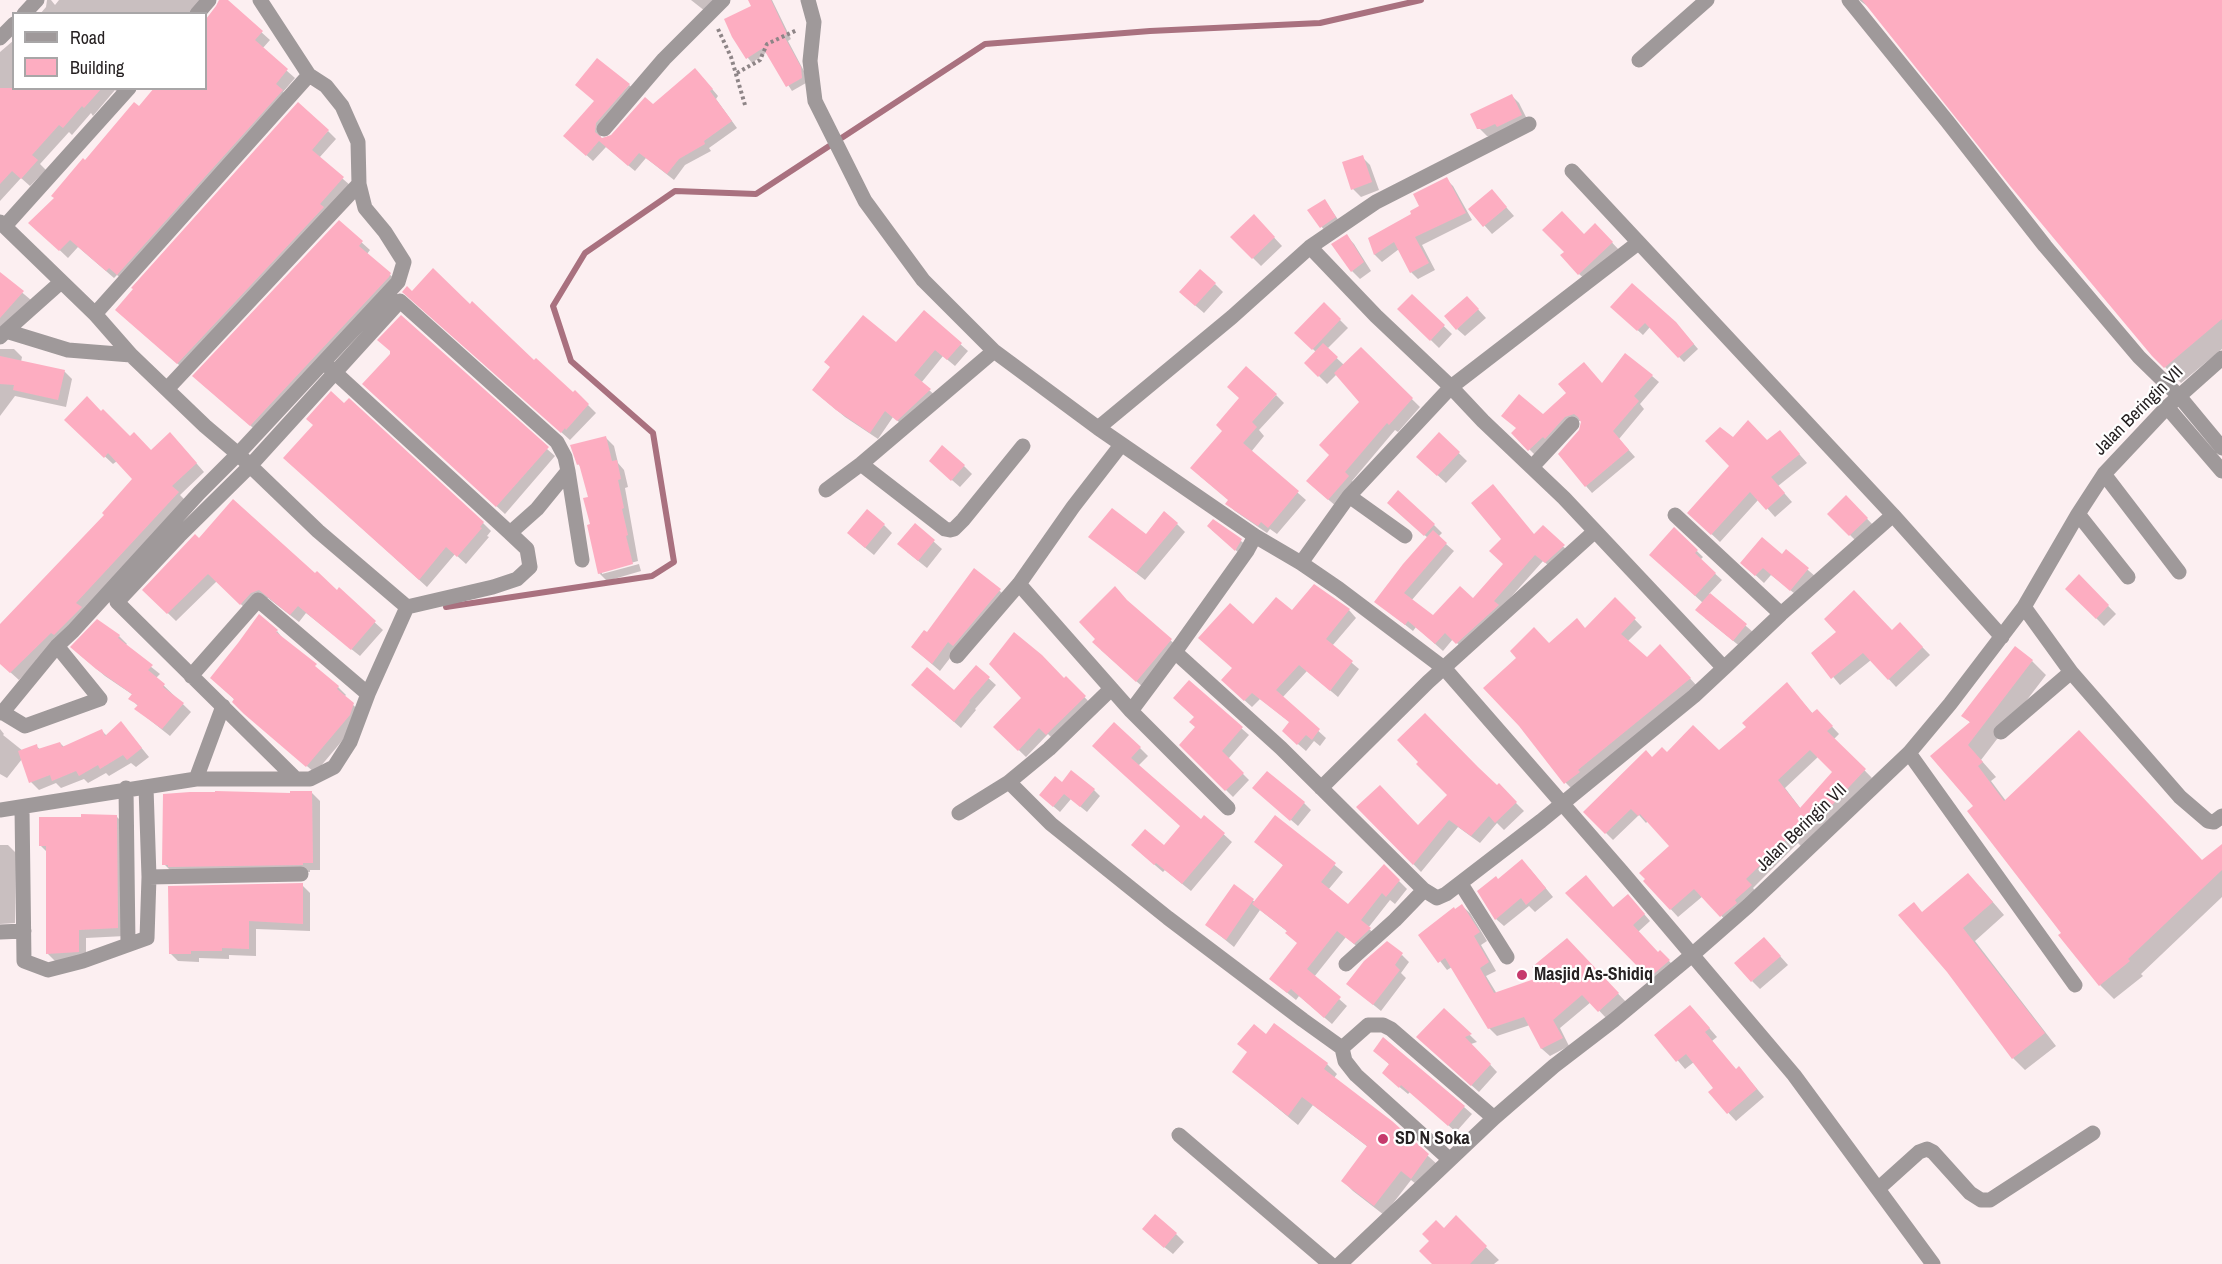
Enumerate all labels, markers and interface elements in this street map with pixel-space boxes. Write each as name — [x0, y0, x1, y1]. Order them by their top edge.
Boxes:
legend — [12, 12, 207, 90]
text: Road — [70, 25, 105, 50]
text: Building — [70, 55, 124, 80]
street label: Jalan Beringin VII — [2090, 362, 2188, 460]
street label: Jalan Beringin VII — [1752, 779, 1852, 877]
place label: Masjid As-Shidiq — [1534, 964, 1653, 986]
marker: Masjid As-Shidiq — [1515, 968, 1529, 982]
place label: SD N Soka — [1395, 1128, 1470, 1150]
marker: SD N Soka — [1376, 1132, 1390, 1146]

